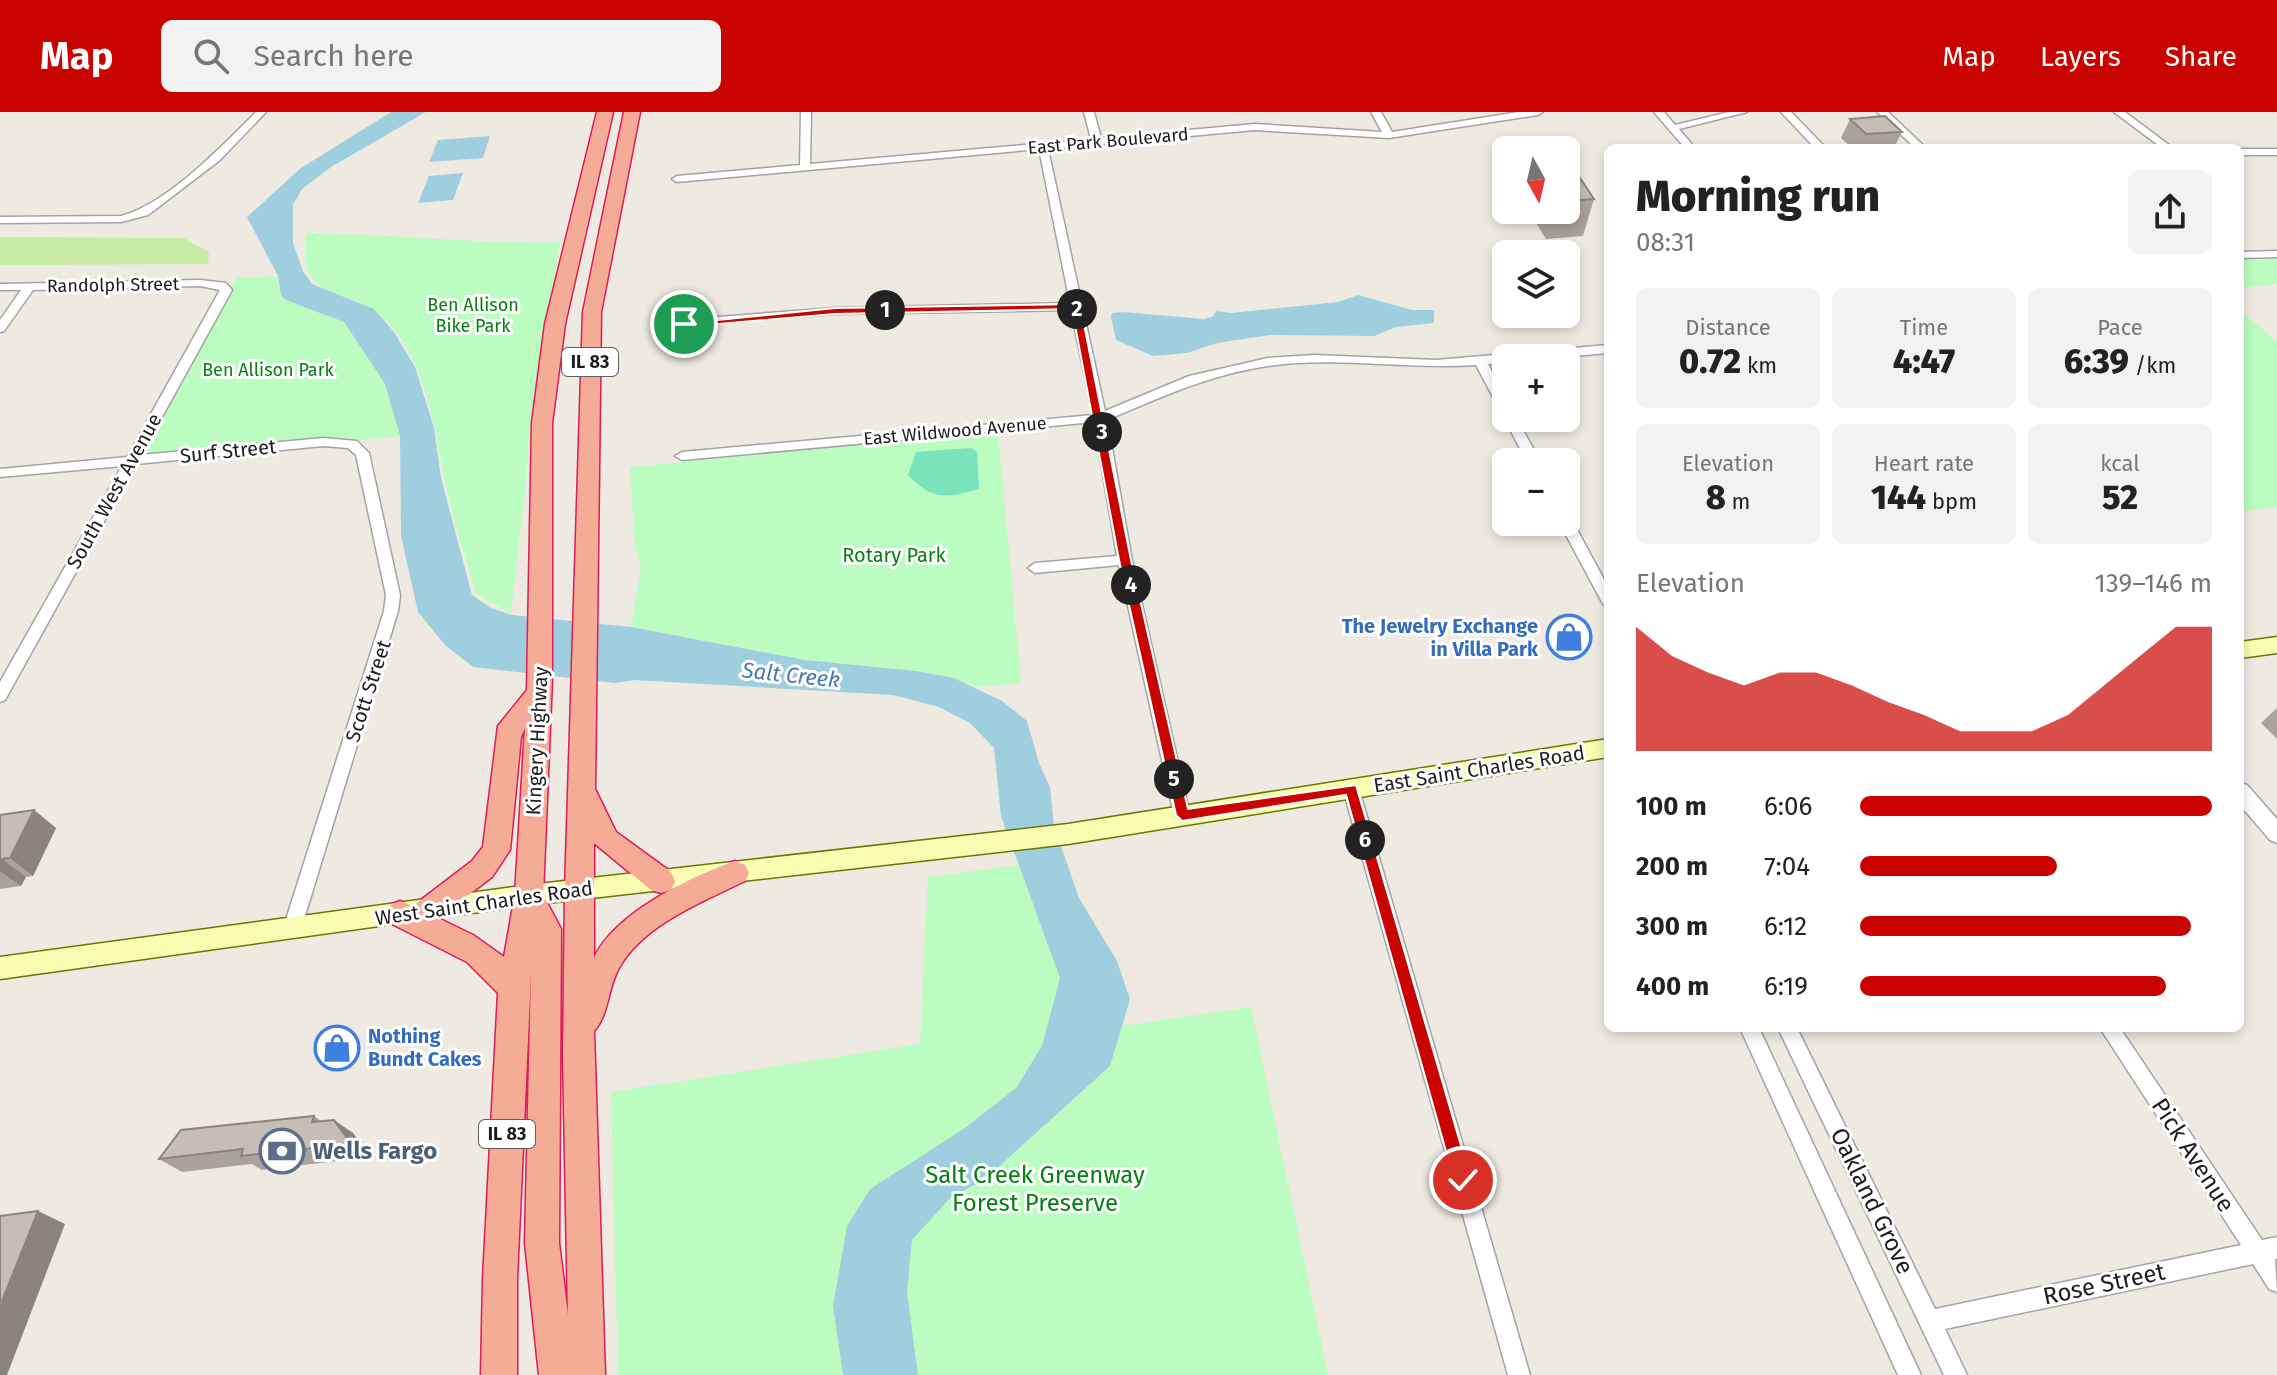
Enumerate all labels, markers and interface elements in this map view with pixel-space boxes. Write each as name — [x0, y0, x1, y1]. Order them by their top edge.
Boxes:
search box — [161, 20, 721, 92]
text: Map — [40, 33, 113, 79]
icon: search — [189, 34, 233, 78]
text: Search here — [253, 38, 414, 74]
text: Map — [1942, 40, 1996, 73]
text: Layers — [2040, 40, 2121, 73]
text: Share — [2165, 40, 2237, 73]
street label: East Park Boulevard — [1027, 123, 1189, 159]
north arrow — [1492, 136, 1580, 224]
map controls — [1492, 136, 1580, 536]
text: Morning run — [1636, 170, 1880, 223]
button: share — [2128, 170, 2212, 254]
text: 08:31 — [1636, 227, 1695, 258]
button: layers — [1492, 240, 1580, 328]
street label: Randolph Street — [47, 273, 180, 297]
pin: 2 — [1057, 289, 1097, 329]
pin — [650, 290, 718, 358]
pin: 1 — [865, 290, 905, 330]
park label: Ben Allison Bike Park — [427, 294, 519, 337]
text: 2 — [1071, 295, 1083, 322]
text: 1 — [880, 296, 890, 323]
icon: arrive — [662, 302, 706, 346]
text: Distance — [1685, 314, 1771, 341]
text: Time — [1900, 314, 1948, 341]
text: Pace — [2097, 314, 2143, 341]
text: 0.72 — [1679, 341, 1741, 382]
text: 4:47 — [1893, 341, 1955, 382]
text: 6:39 — [2064, 341, 2129, 382]
button: + — [1492, 344, 1580, 432]
road number: IL 83 — [562, 348, 618, 376]
text: km — [1741, 352, 1777, 379]
text: /km — [2129, 352, 2176, 379]
park label: Ben Allison Park — [202, 359, 335, 381]
street label: South West Avenue — [61, 409, 167, 573]
street label: East Wildwood Avenue — [862, 412, 1048, 450]
pin: 3 — [1082, 412, 1122, 452]
text: 3 — [1096, 418, 1108, 445]
street label: Surf Street — [179, 434, 278, 468]
button: − — [1492, 448, 1580, 536]
text: Elevation — [1682, 450, 1774, 477]
text: Heart rate — [1874, 450, 1974, 477]
text: kcal — [2100, 450, 2140, 477]
text: 8 — [1706, 477, 1726, 518]
text: 144 — [1871, 477, 1926, 518]
text: 52 — [2102, 477, 2138, 518]
text: m — [1726, 488, 1750, 515]
text: bpm — [1926, 488, 1977, 515]
park label: Rotary Park — [842, 543, 947, 567]
pin: 4 — [1111, 565, 1151, 605]
text: Elevation — [1636, 568, 1745, 599]
text: 139–146 m — [2095, 568, 2212, 599]
text: 4 — [1125, 571, 1137, 598]
shop icon: The Jewelry Exchange in Villa Park — [1545, 613, 1593, 661]
place label: The Jewelry Exchange in Villa Park — [1342, 614, 1539, 661]
street label: Scott Street — [340, 636, 396, 745]
water label: Salt Creek — [740, 656, 841, 694]
street label: Kingery Highway — [521, 666, 553, 816]
street label: East Saint Charles Road — [1372, 740, 1586, 798]
pin: 5 — [1154, 759, 1194, 799]
text: 5 — [1168, 765, 1180, 792]
text: 100 m — [1636, 791, 1707, 822]
text: 6:06 — [1764, 791, 1812, 822]
pin: 6 — [1345, 820, 1385, 860]
text: 6 — [1359, 826, 1371, 853]
text: 200 m — [1636, 851, 1708, 882]
text: 7:04 — [1764, 851, 1810, 882]
street label: West Saint Charles Road — [374, 876, 594, 930]
text: 300 m — [1636, 911, 1708, 942]
text: 6:12 — [1764, 911, 1807, 942]
text: 400 m — [1636, 971, 1709, 1002]
text: 6:19 — [1764, 971, 1808, 1002]
shop icon: Nothing Bundt Cakes — [313, 1024, 361, 1072]
place label: Nothing Bundt Cakes — [368, 1024, 482, 1071]
street label: Pick Avenue — [2146, 1093, 2240, 1217]
road number: IL 83 — [479, 1120, 535, 1148]
street label: Oakland Grove — [1825, 1123, 1919, 1279]
bank icon: Wells Fargo — [258, 1127, 306, 1175]
place label: Wells Fargo — [313, 1137, 437, 1165]
pin — [1429, 1146, 1497, 1214]
icon: check — [1441, 1158, 1485, 1202]
park label: Salt Creek Greenway Forest Preserve — [925, 1161, 1145, 1217]
street label: Rose Street — [2040, 1257, 2168, 1311]

